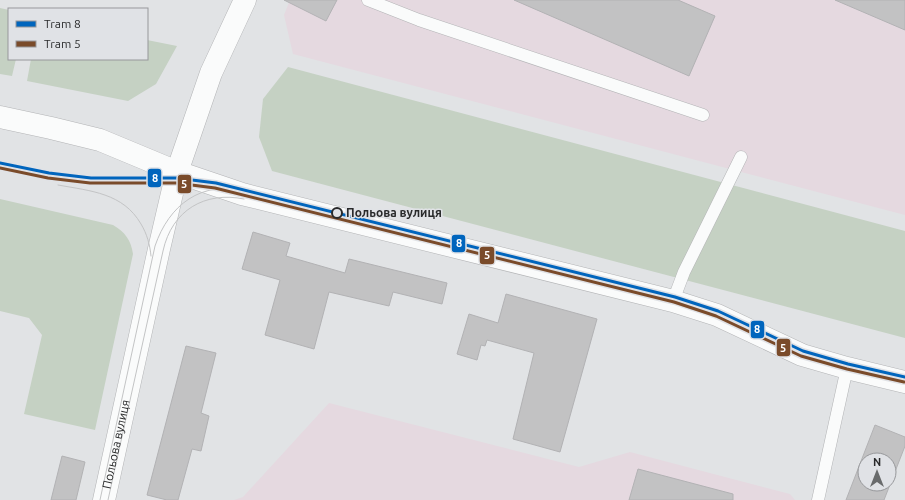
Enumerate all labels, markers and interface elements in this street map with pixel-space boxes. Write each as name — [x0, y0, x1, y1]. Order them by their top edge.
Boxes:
legend — [8, 8, 148, 60]
text: Tram 8 — [44, 17, 81, 30]
text: Tram 5 — [44, 37, 81, 50]
line badge: 8 — [147, 168, 162, 188]
text: 8 — [152, 172, 158, 184]
line badge: 5 — [177, 174, 192, 194]
text: 5 — [181, 178, 187, 190]
place label: Польова вулиця — [346, 206, 442, 219]
marker: Польова вулиця — [331, 207, 343, 219]
line badge: 8 — [451, 234, 466, 253]
text: 8 — [456, 237, 462, 249]
line badge: 5 — [479, 246, 495, 265]
text: 5 — [484, 249, 490, 261]
line badge: 8 — [750, 320, 765, 339]
text: 8 — [754, 323, 760, 335]
line badge: 5 — [776, 338, 791, 357]
text: 5 — [780, 342, 786, 354]
street label: Польова вулиця — [100, 398, 132, 490]
north arrow — [857, 452, 897, 492]
text: N — [873, 456, 881, 468]

